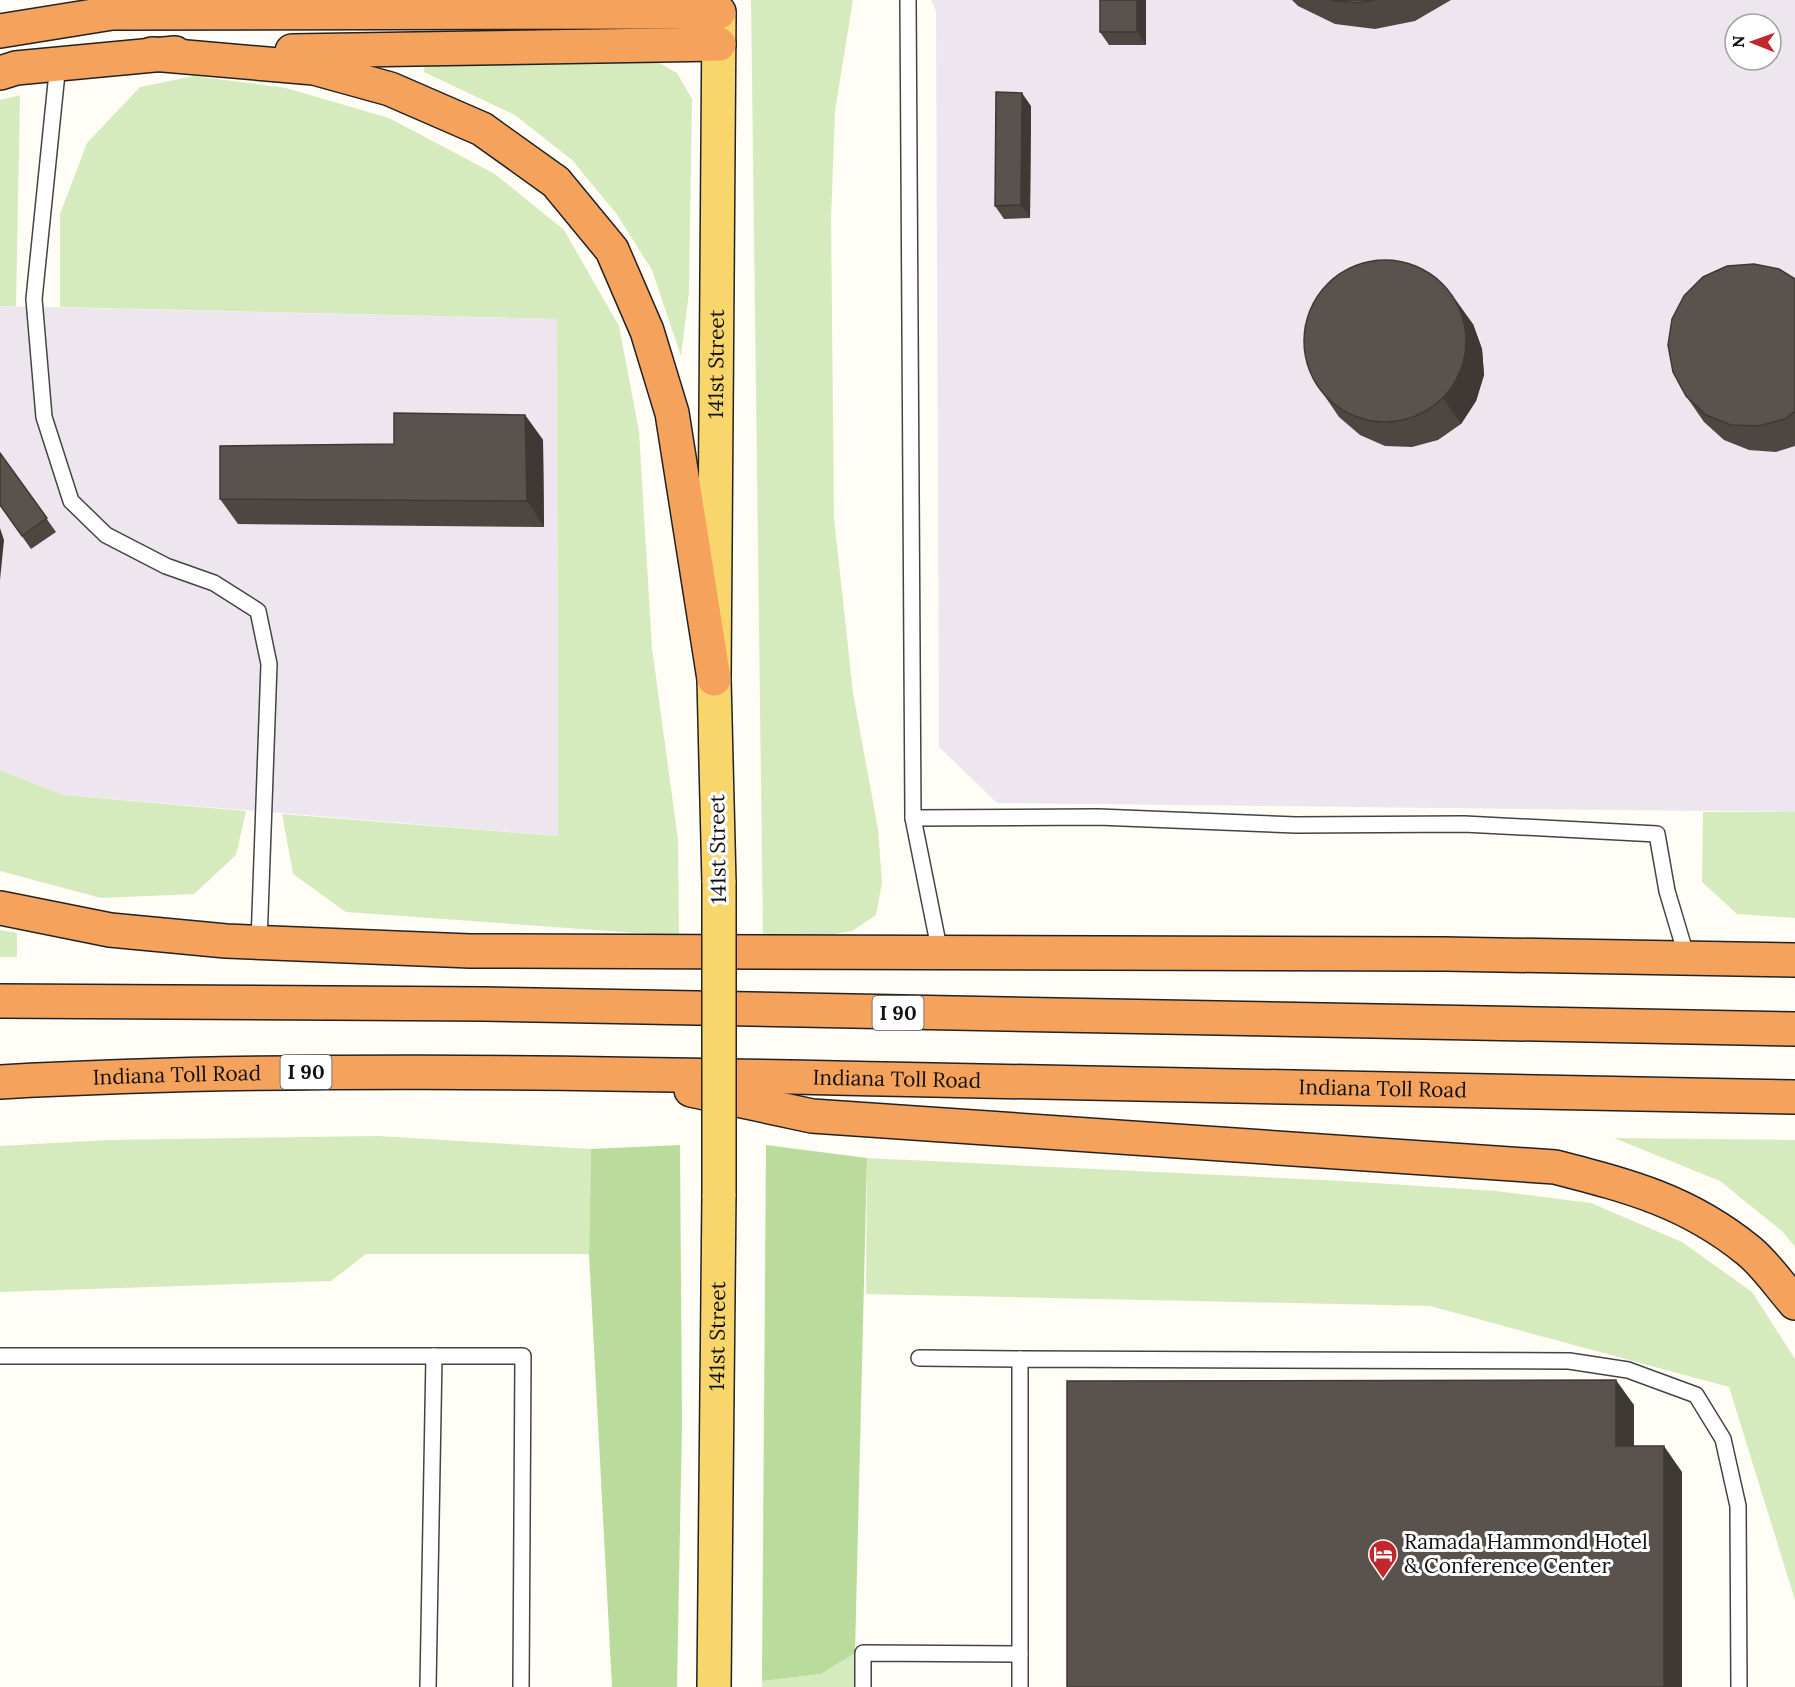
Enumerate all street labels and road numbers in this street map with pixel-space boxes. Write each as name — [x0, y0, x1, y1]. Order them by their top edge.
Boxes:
street label: 141st Street — [702, 308, 730, 419]
street label: 141st Street — [703, 793, 732, 904]
road number: I 90 — [872, 996, 924, 1030]
road number: I 90 — [280, 1055, 332, 1089]
street label: Indiana Toll Road — [92, 1059, 261, 1091]
street label: Indiana Toll Road — [812, 1064, 981, 1094]
street label: Indiana Toll Road — [1298, 1073, 1467, 1104]
street label: 141st Street — [703, 1280, 731, 1391]

